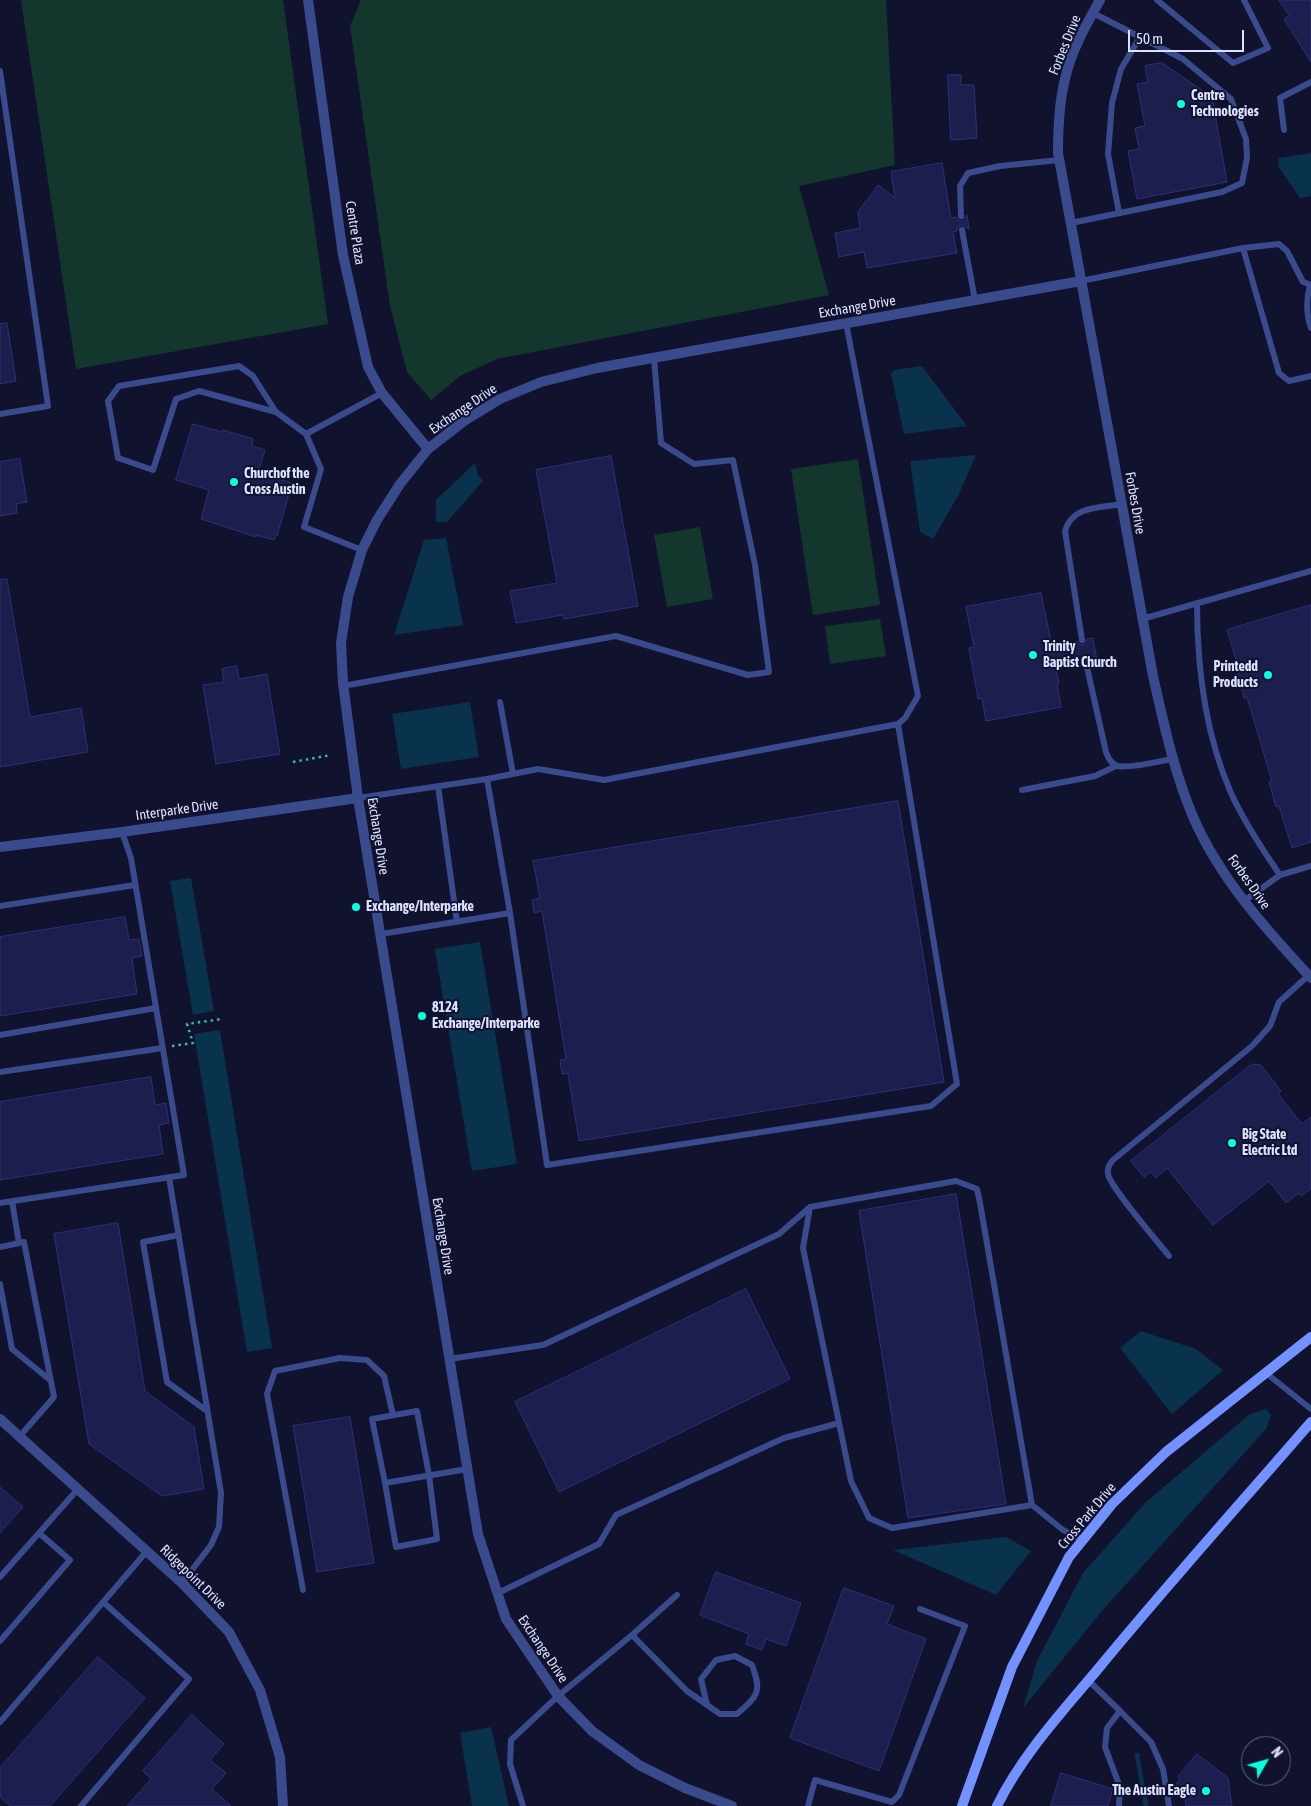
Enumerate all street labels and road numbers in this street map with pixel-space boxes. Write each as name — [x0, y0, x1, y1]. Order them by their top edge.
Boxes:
street label: Forbes Drive — [1045, 13, 1085, 77]
street label: Centre Plaza — [342, 200, 368, 266]
street label: Exchange Drive — [817, 292, 897, 322]
street label: Exchange Drive — [426, 380, 500, 438]
street label: Forbes Drive — [1121, 470, 1149, 536]
street label: Interparke Drive — [135, 796, 219, 824]
street label: Exchange Drive — [364, 796, 392, 876]
street label: Forbes Drive — [1224, 851, 1274, 913]
street label: Exchange Drive — [429, 1196, 457, 1276]
street label: Cross Park Drive — [1054, 1479, 1120, 1553]
street label: Ridgepoint Drive — [156, 1541, 230, 1613]
street label: Exchange Drive — [514, 1612, 572, 1686]

